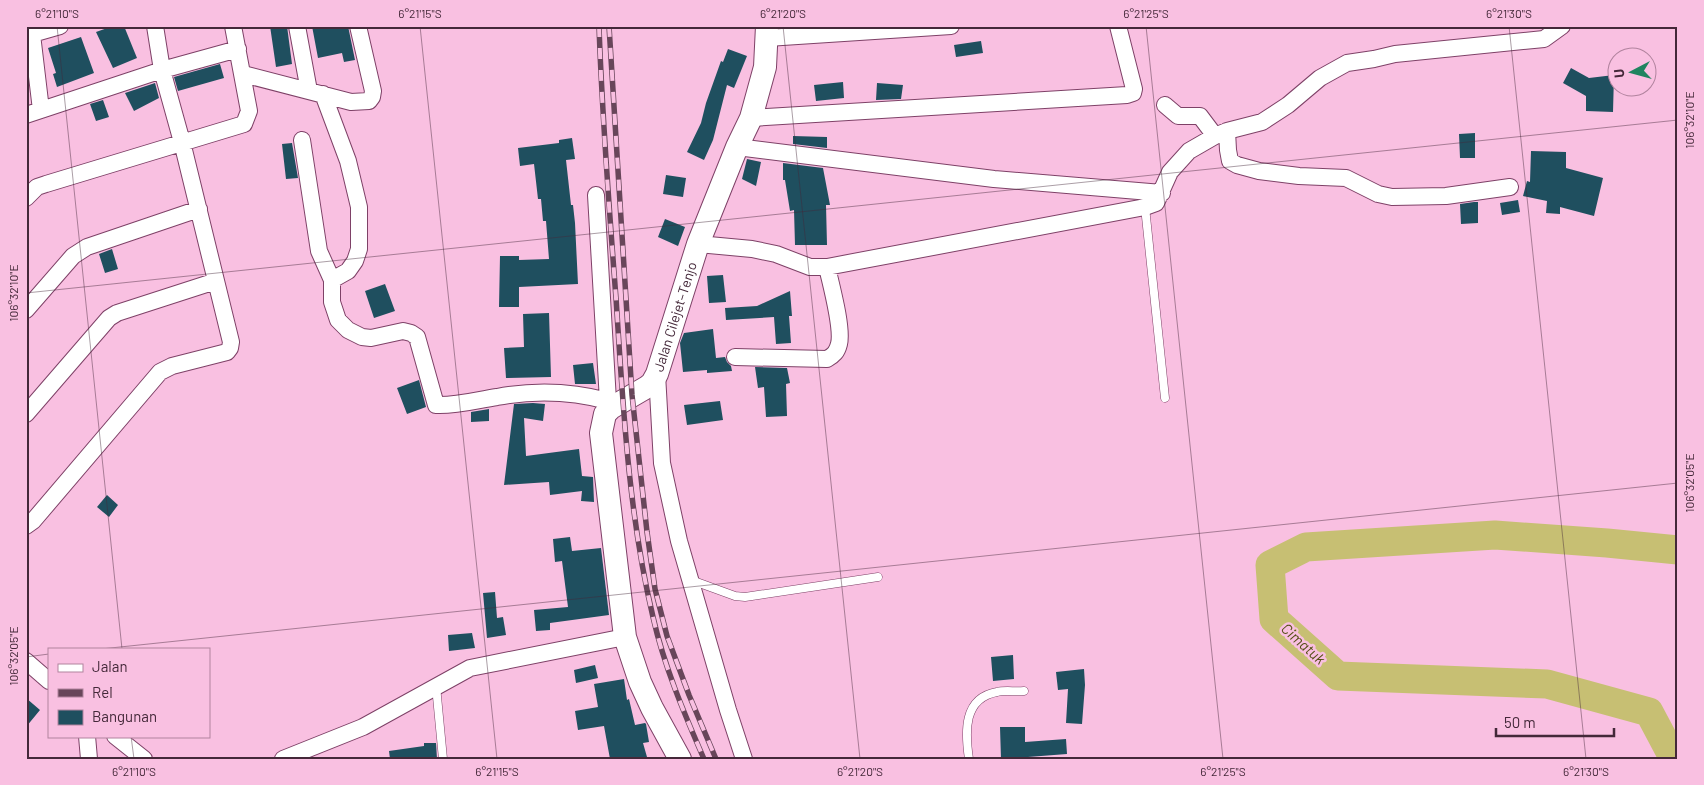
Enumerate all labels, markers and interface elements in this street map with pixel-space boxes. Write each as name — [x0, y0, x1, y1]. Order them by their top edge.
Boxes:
text: 6°21'10"S — [35, 6, 79, 20]
text: 6°21'15"S — [398, 6, 442, 20]
text: 6°21'20"S — [760, 6, 806, 20]
text: 6°21'25"S — [1123, 6, 1169, 20]
text: 6°21'30"S — [1486, 6, 1532, 20]
north arrow — [1606, 48, 1656, 98]
text: U — [1610, 68, 1627, 79]
text: 106°32'10"E — [1682, 91, 1696, 149]
street label: Jalan Cilejet–Tenjo — [649, 260, 700, 374]
text: 106°32'10"E — [6, 264, 20, 322]
text: 106°32'05"E — [1682, 453, 1696, 513]
water label: Cimatuk — [1278, 619, 1330, 668]
text: 106°32'05"E — [6, 626, 20, 686]
legend — [48, 648, 210, 738]
text: Jalan — [92, 657, 128, 675]
text: Rel — [92, 683, 113, 701]
scale bar — [1496, 705, 1614, 737]
text: Bangunan — [92, 707, 157, 725]
text: 50 m — [1504, 713, 1536, 731]
text: 6°21'10"S — [112, 764, 156, 778]
text: 6°21'15"S — [475, 764, 519, 778]
text: 6°21'20"S — [837, 764, 883, 778]
text: 6°21'25"S — [1200, 764, 1246, 778]
text: 6°21'30"S — [1563, 764, 1609, 778]

